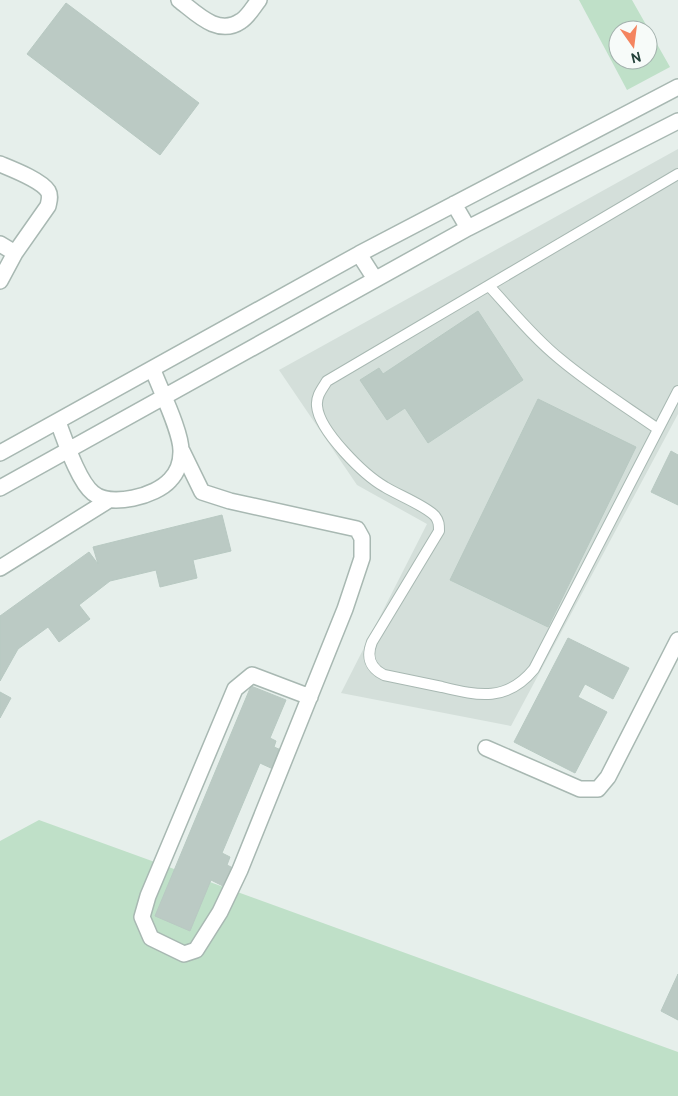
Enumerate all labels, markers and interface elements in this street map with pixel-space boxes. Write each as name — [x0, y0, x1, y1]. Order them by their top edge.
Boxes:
north arrow — [608, 20, 658, 70]
text: N — [629, 47, 643, 66]

